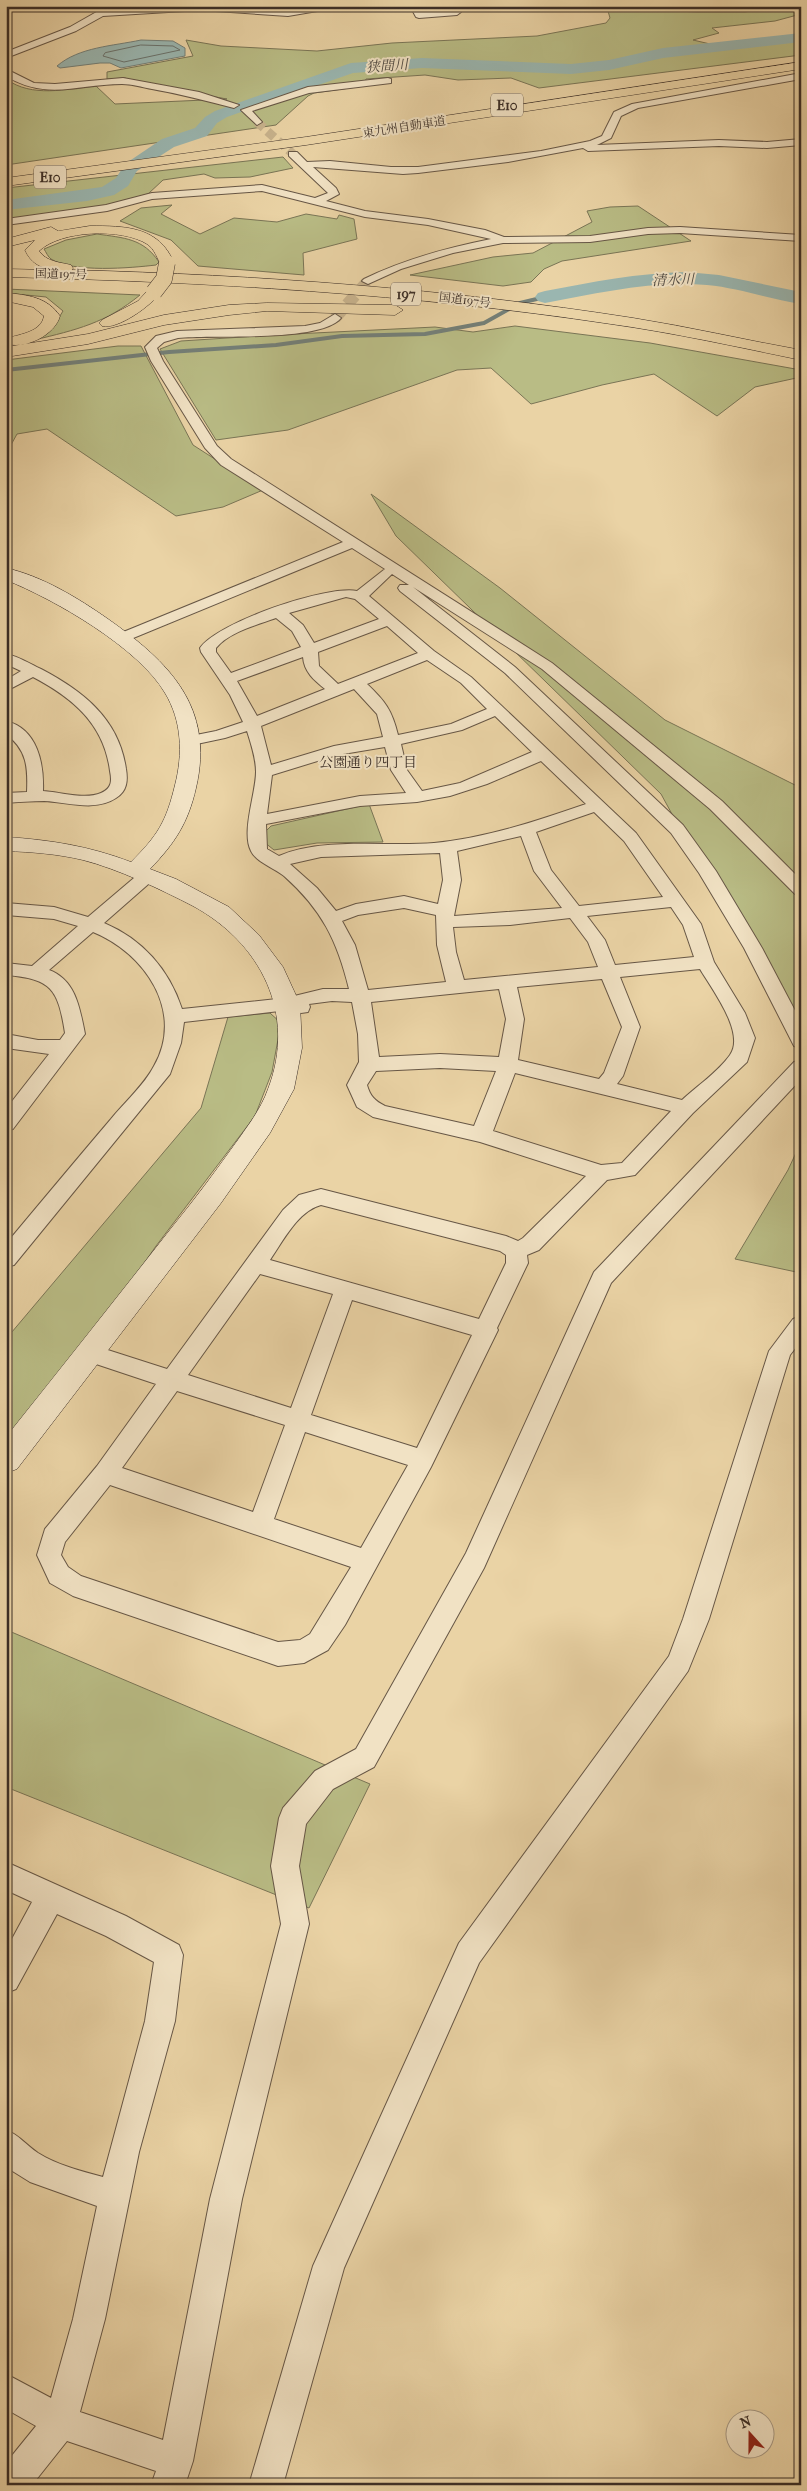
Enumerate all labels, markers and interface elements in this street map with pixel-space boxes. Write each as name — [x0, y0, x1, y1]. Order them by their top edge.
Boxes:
water label: 狭間川 — [365, 56, 411, 76]
road number: E10 — [491, 94, 523, 116]
street label: 東九州自動車道 — [361, 114, 447, 140]
road number: E10 — [34, 166, 66, 188]
street label: 国道197号 — [35, 267, 87, 281]
water label: 清水川 — [652, 271, 696, 289]
road number: 197 — [391, 282, 421, 306]
street label: 国道197号 — [438, 290, 492, 310]
district label: 公園通り四丁目 — [319, 754, 417, 771]
north arrow — [724, 2408, 774, 2458]
text: N — [738, 2412, 754, 2432]

